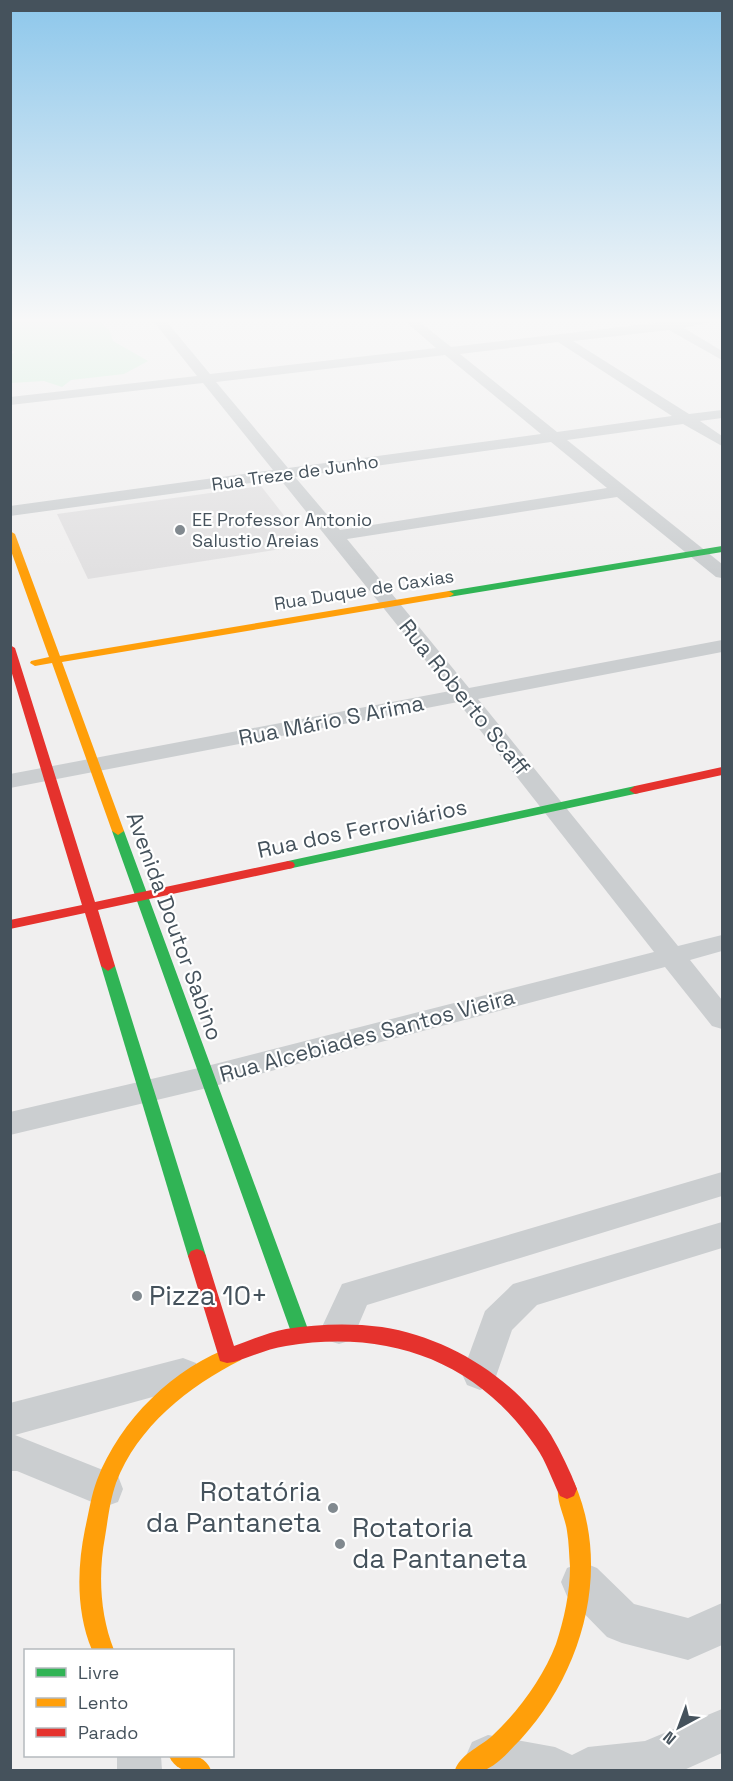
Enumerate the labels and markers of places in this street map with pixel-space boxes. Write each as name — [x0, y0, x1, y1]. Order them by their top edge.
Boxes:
place label: EE Professor Antonio Salustio Areias — [192, 508, 372, 552]
marker: EE Professor Antonio Salustio Areias — [173, 523, 187, 537]
place label: Pizza 10+ — [149, 1278, 268, 1313]
marker: Pizza 10+ — [130, 1289, 144, 1303]
place label: Rotatória da Pantaneta — [146, 1474, 321, 1540]
marker: Rotatória da Pantaneta — [326, 1501, 340, 1515]
place label: Rotatoria da Pantaneta — [352, 1510, 527, 1576]
marker: Rotatoria da Pantaneta — [333, 1537, 347, 1551]

